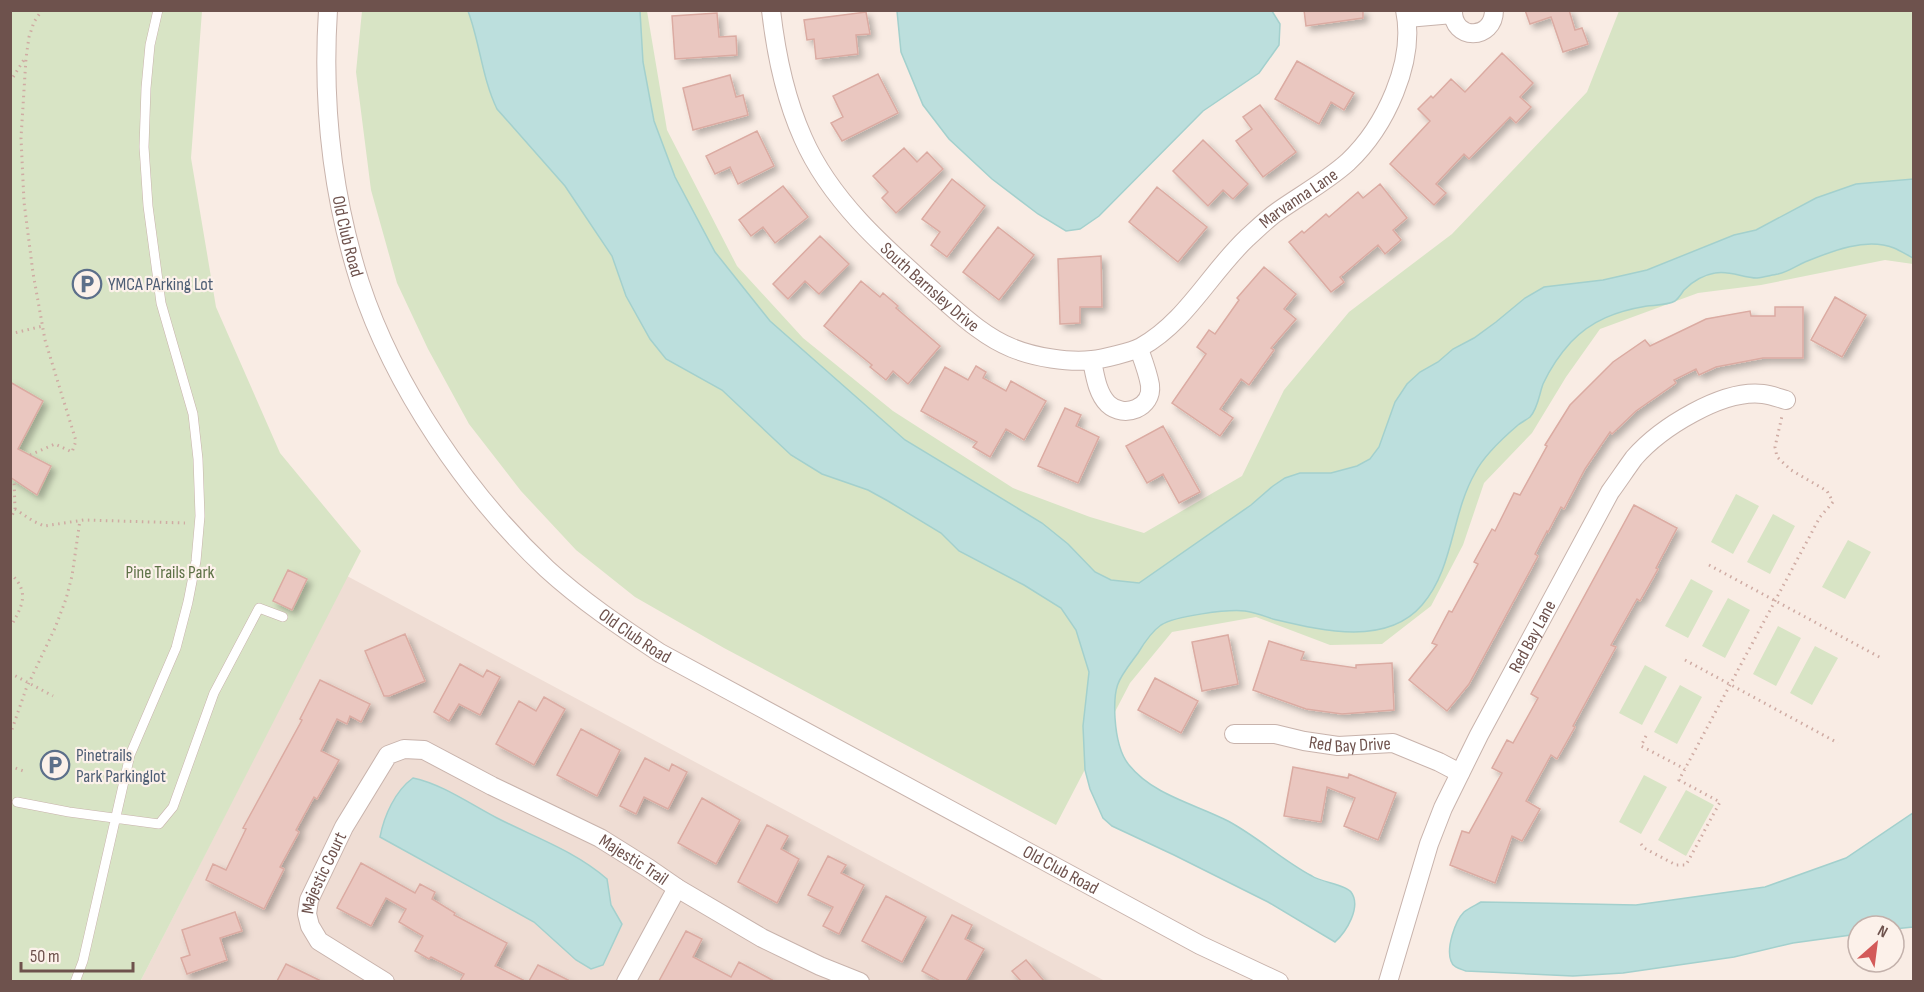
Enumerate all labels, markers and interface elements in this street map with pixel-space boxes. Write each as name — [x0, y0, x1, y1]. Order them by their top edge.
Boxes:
street label: Marvanna Lane — [1255, 164, 1342, 233]
street label: Old Club Road — [327, 194, 367, 279]
street label: South Barnsley Drive — [876, 238, 983, 337]
parking icon: YMCA PArking Lot — [71, 268, 103, 300]
place label: YMCA PArking Lot — [108, 274, 214, 295]
park label: Pine Trails Park — [126, 562, 215, 583]
street label: Red Bay Lane — [1505, 597, 1561, 676]
street label: Old Club Road — [594, 604, 674, 668]
street label: Red Bay Drive — [1308, 732, 1391, 757]
place label: Pinetrails Park Parkinglot — [76, 745, 167, 787]
parking icon: Pinetrails Park Parkinglot — [39, 749, 71, 781]
street label: Majestic Court — [297, 828, 351, 915]
street label: Majestic Trail — [595, 830, 672, 890]
street label: Old Club Road — [1019, 841, 1102, 899]
north arrow — [1846, 914, 1906, 974]
text: N — [1874, 922, 1891, 942]
scale bar — [21, 935, 134, 973]
text: 50 m — [30, 946, 60, 967]

